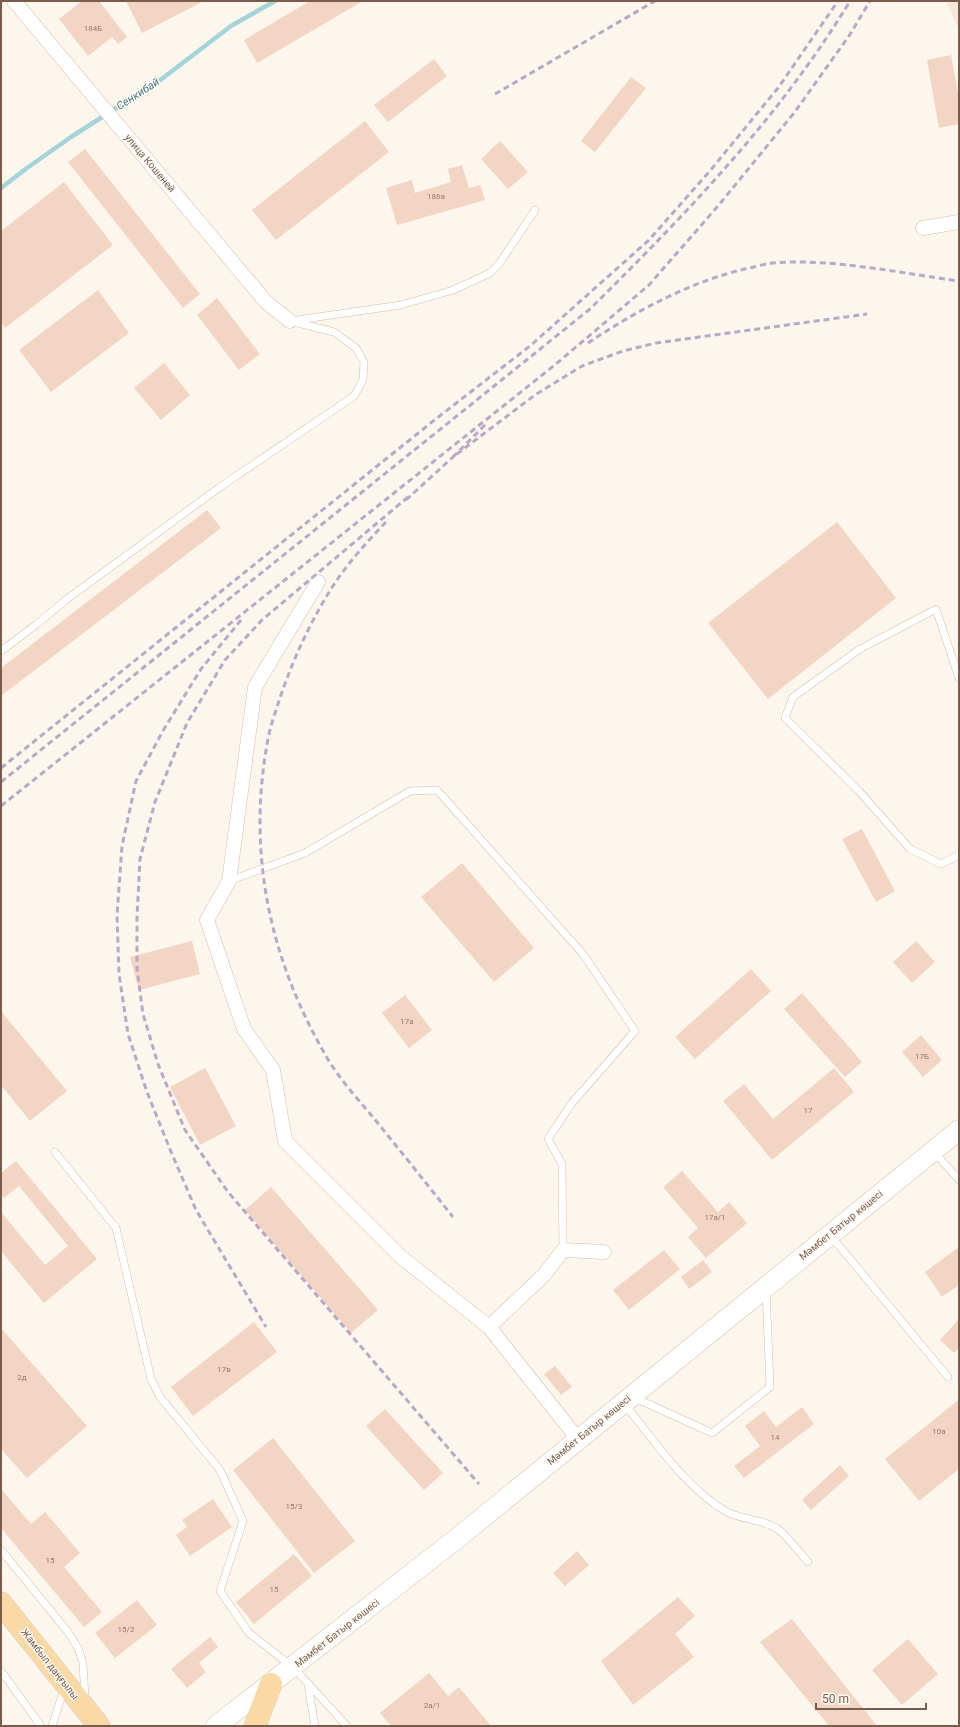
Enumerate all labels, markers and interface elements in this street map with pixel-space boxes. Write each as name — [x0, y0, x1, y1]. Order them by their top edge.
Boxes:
house number: 184Б — [84, 24, 102, 33]
water label: Сенкибай — [114, 75, 162, 113]
street label: улица Кошеней — [123, 132, 178, 194]
house number: 186а — [427, 192, 445, 201]
house number: 17а — [400, 1017, 414, 1026]
house number: 17Б — [915, 1052, 929, 1061]
house number: 17 — [804, 1106, 813, 1115]
street label: Мәмбет Батыр көшесі — [797, 1188, 885, 1262]
house number: 17а/1 — [704, 1213, 726, 1222]
house number: 17в — [217, 1365, 231, 1374]
house number: 2д — [17, 1373, 27, 1382]
street label: Мәмбет Батыр көшесі — [545, 1393, 633, 1467]
house number: 10а — [932, 1427, 946, 1436]
house number: 14 — [771, 1433, 780, 1442]
house number: 15/3 — [286, 1502, 302, 1511]
house number: 15 — [46, 1556, 55, 1565]
house number: 15 — [270, 1585, 279, 1594]
street label: Мәмбет Батыр көшесі — [293, 1597, 381, 1669]
house number: 15/2 — [118, 1625, 135, 1634]
street label: Жамбыл даңғылы — [19, 1627, 81, 1701]
scale bar — [816, 1685, 926, 1711]
text: 50 m — [822, 1692, 849, 1706]
house number: 2а/1 — [424, 1701, 440, 1710]

